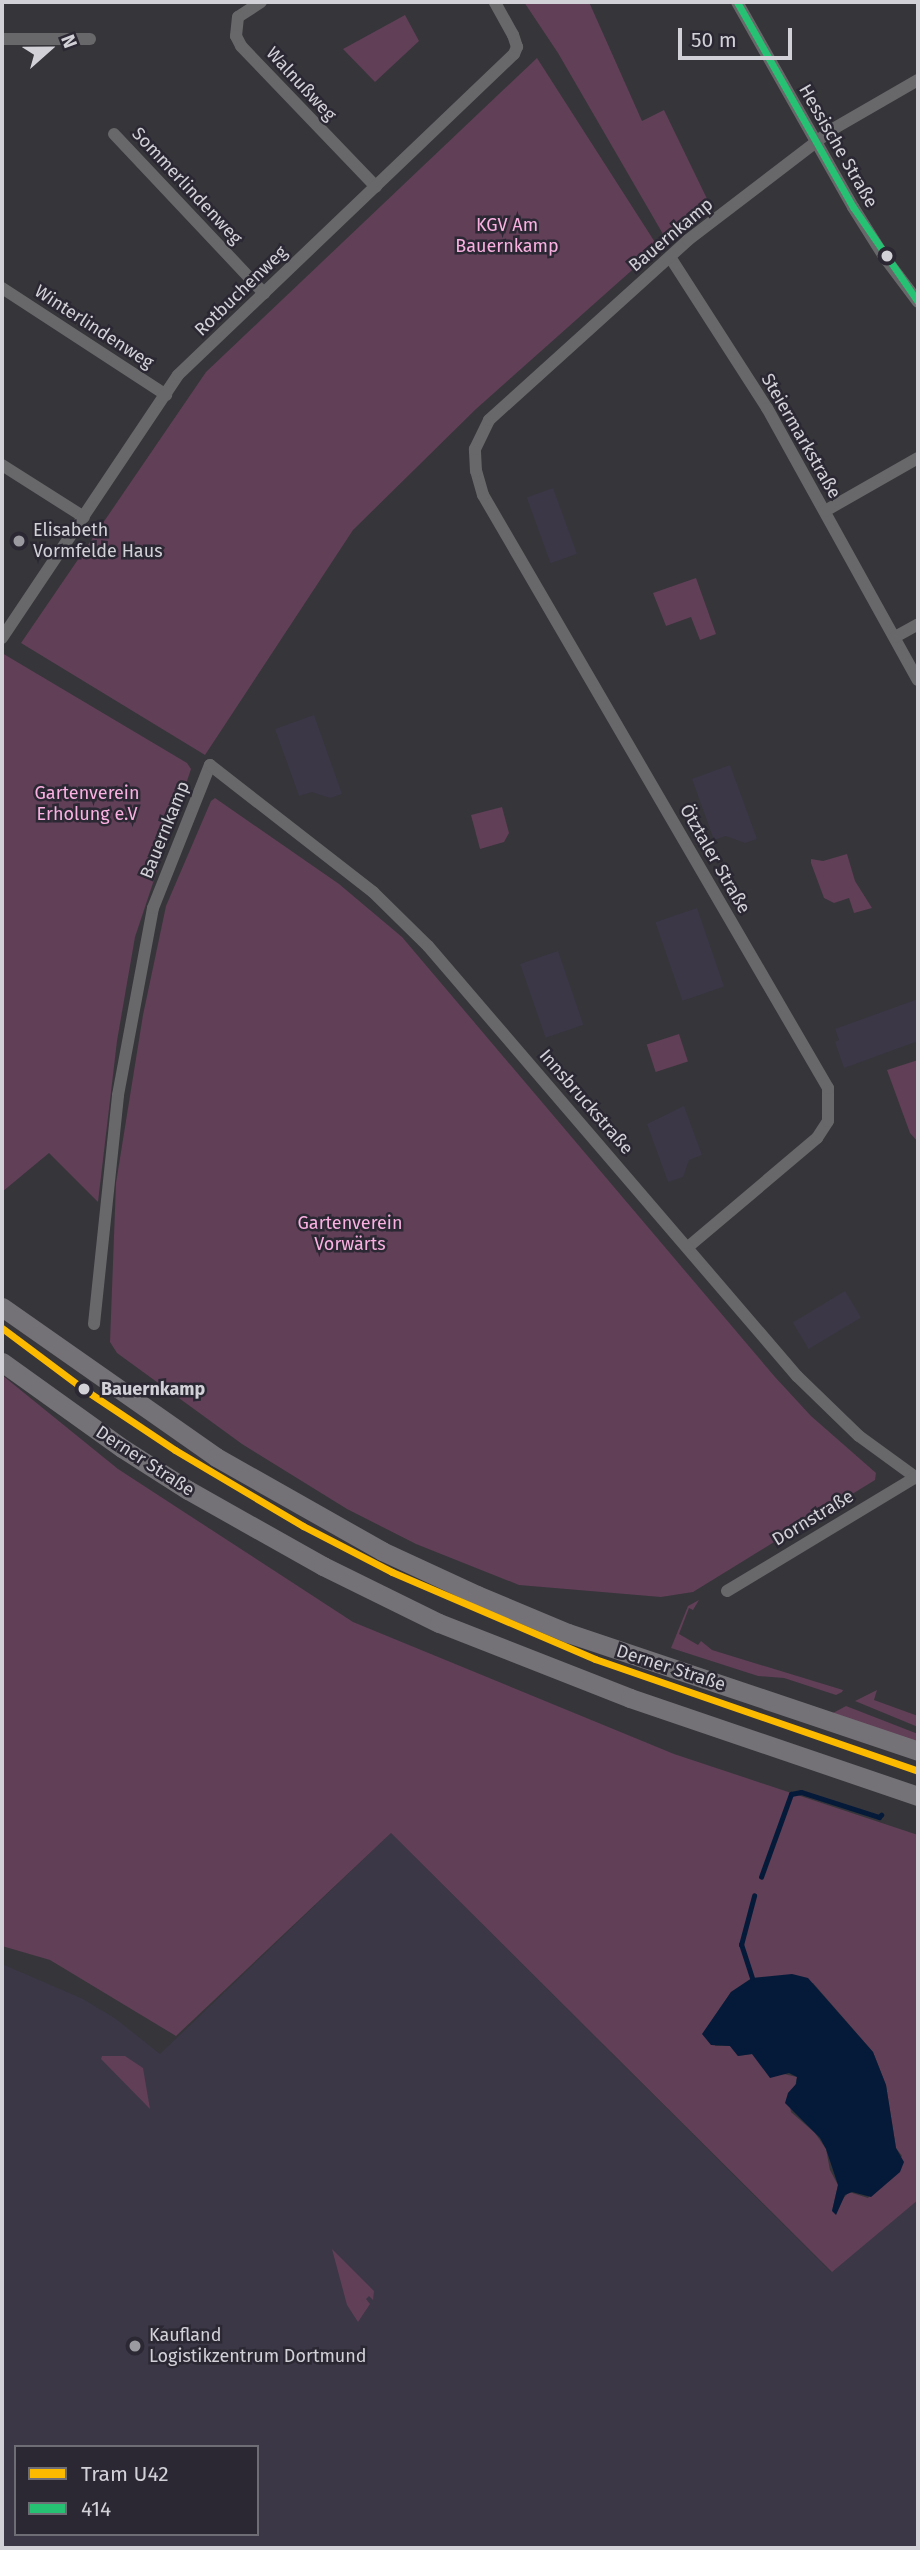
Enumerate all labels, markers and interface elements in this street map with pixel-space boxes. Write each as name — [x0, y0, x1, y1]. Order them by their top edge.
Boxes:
north arrow — [14, 14, 84, 84]
scale bar — [682, 14, 796, 58]
text: 50 m — [691, 27, 737, 53]
text: N — [56, 31, 82, 51]
street label: Walnußweg — [261, 43, 341, 125]
street label: Hessische Straße — [794, 80, 882, 212]
street label: Sommerlindenweg — [127, 123, 247, 249]
street label: Bauernkamp — [624, 194, 718, 276]
park label: KGV Am Bauernkamp — [455, 215, 559, 258]
street label: Rotbuchenweg — [190, 241, 292, 341]
unlabelled marker — [880, 249, 894, 263]
street label: Winterlindenweg — [30, 280, 158, 374]
street label: Steiermarkstraße — [757, 370, 845, 502]
place label: Elisabeth Vormfelde Haus — [33, 520, 163, 562]
marker: Elisabeth Vormfelde Haus — [11, 533, 27, 549]
street label: Bauernkamp — [136, 778, 194, 882]
park label: Gartenverein Erholung e.V — [35, 783, 139, 826]
street label: Ötztaler Straße — [675, 801, 755, 917]
street label: Innsbruckstraße — [534, 1045, 638, 1159]
park label: Gartenverein Vorwärts — [298, 1213, 402, 1256]
marker: Bauernkamp — [73, 1378, 95, 1400]
place label: Bauernkamp — [101, 1378, 205, 1400]
street label: Derner Straße — [92, 1421, 198, 1501]
street label: Dornstraße — [768, 1485, 858, 1551]
street label: Derner Straße — [614, 1640, 728, 1696]
place label: Kaufland Logistikzentrum Dortmund — [149, 2325, 367, 2368]
marker: Kaufland Logistikzentrum Dortmund — [127, 2338, 143, 2354]
legend — [14, 2445, 259, 2536]
text: Tram U42 — [81, 2461, 169, 2487]
text: 414 — [81, 2496, 111, 2522]

